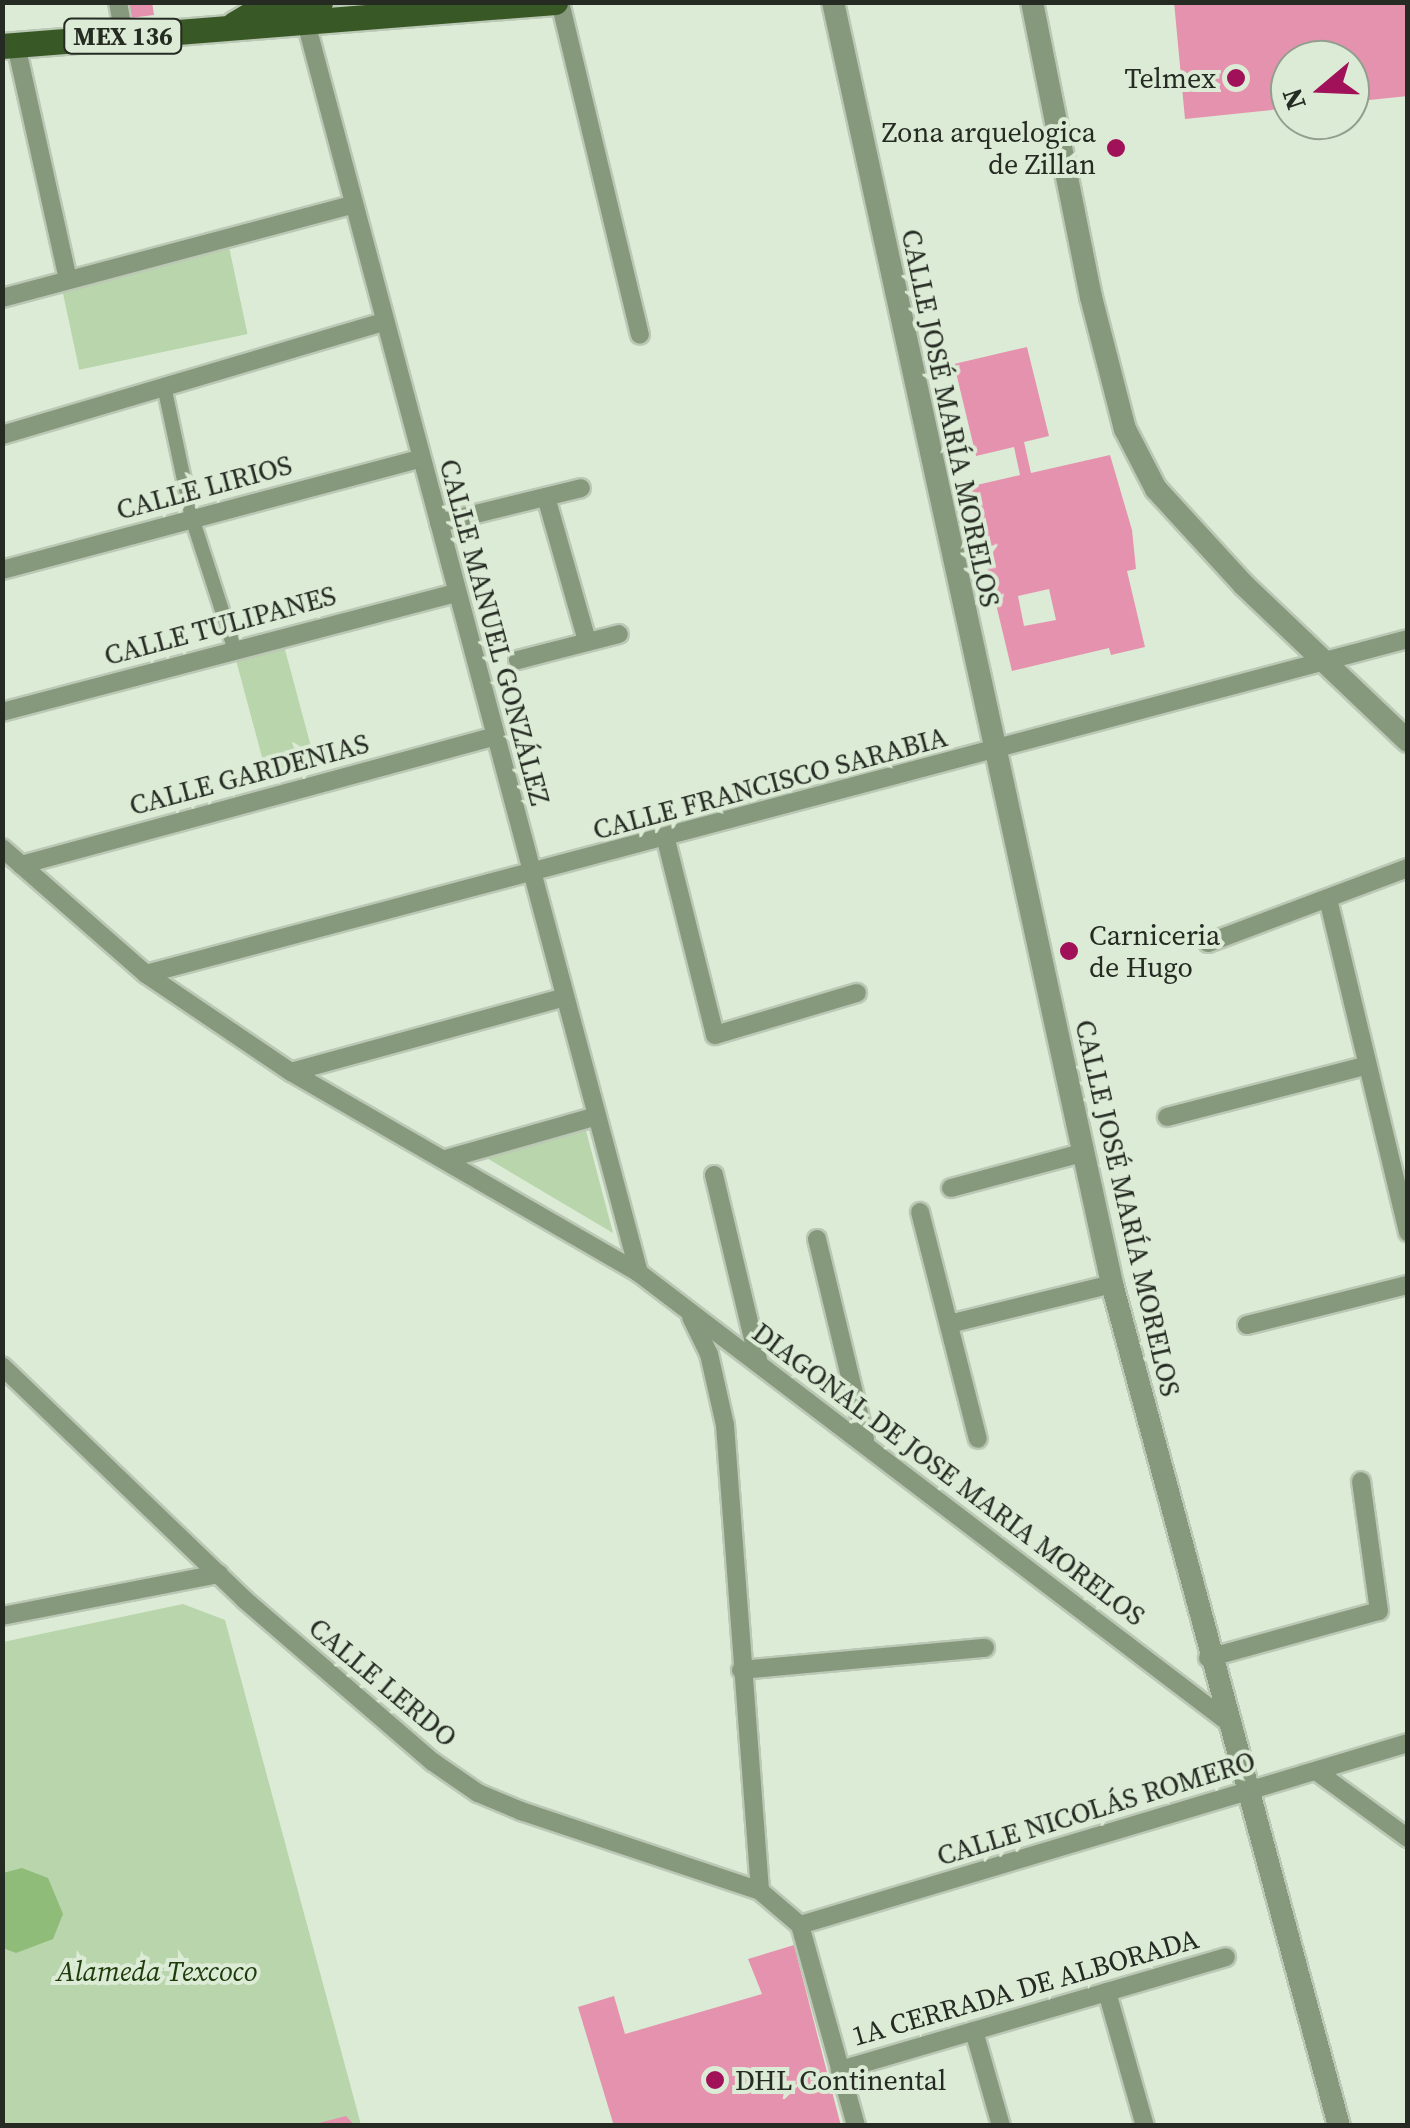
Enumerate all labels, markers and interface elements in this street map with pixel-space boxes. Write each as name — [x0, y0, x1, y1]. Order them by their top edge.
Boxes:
road number: MEX 136 — [63, 16, 183, 56]
north arrow — [1270, 40, 1370, 140]
place label: Telmex — [1124, 61, 1216, 95]
marker: Telmex — [1225, 67, 1247, 89]
text: N — [1272, 83, 1315, 115]
place label: Zona arquelogica de Zillan — [882, 115, 1096, 181]
marker: Zona arquelogica de Zillan — [1105, 137, 1127, 159]
street label: CALLE JOSÉ MARÍA MORELOS — [894, 226, 1008, 610]
street label: CALLE LIRIOS — [113, 447, 295, 527]
street label: CALLE MANUEL GONZÁLEZ — [433, 455, 557, 809]
street label: CALLE TULIPANES — [100, 578, 340, 672]
street label: CALLE FRANCISCO SARABIA — [589, 719, 951, 847]
street label: CALLE GARDENIAS — [126, 726, 372, 822]
place label: Carniceria de Hugo — [1089, 918, 1220, 984]
marker: Carniceria de Hugo — [1058, 940, 1080, 962]
street label: CALLE JOSÉ MARÍA MORELOS — [1068, 1016, 1188, 1400]
street label: DIAGONAL DE JOSE MARIA MORELOS — [746, 1315, 1152, 1633]
street label: CALLE LERDO — [302, 1610, 464, 1754]
street label: CALLE NICOLÁS ROMERO — [933, 1744, 1259, 1872]
street label: 1A CERRADA DE ALBORADA — [848, 1921, 1202, 2053]
park label: Alameda Texcoco — [57, 1954, 257, 1988]
place label: DHL Continental — [735, 2063, 946, 2097]
marker: DHL Continental — [704, 2069, 726, 2091]

